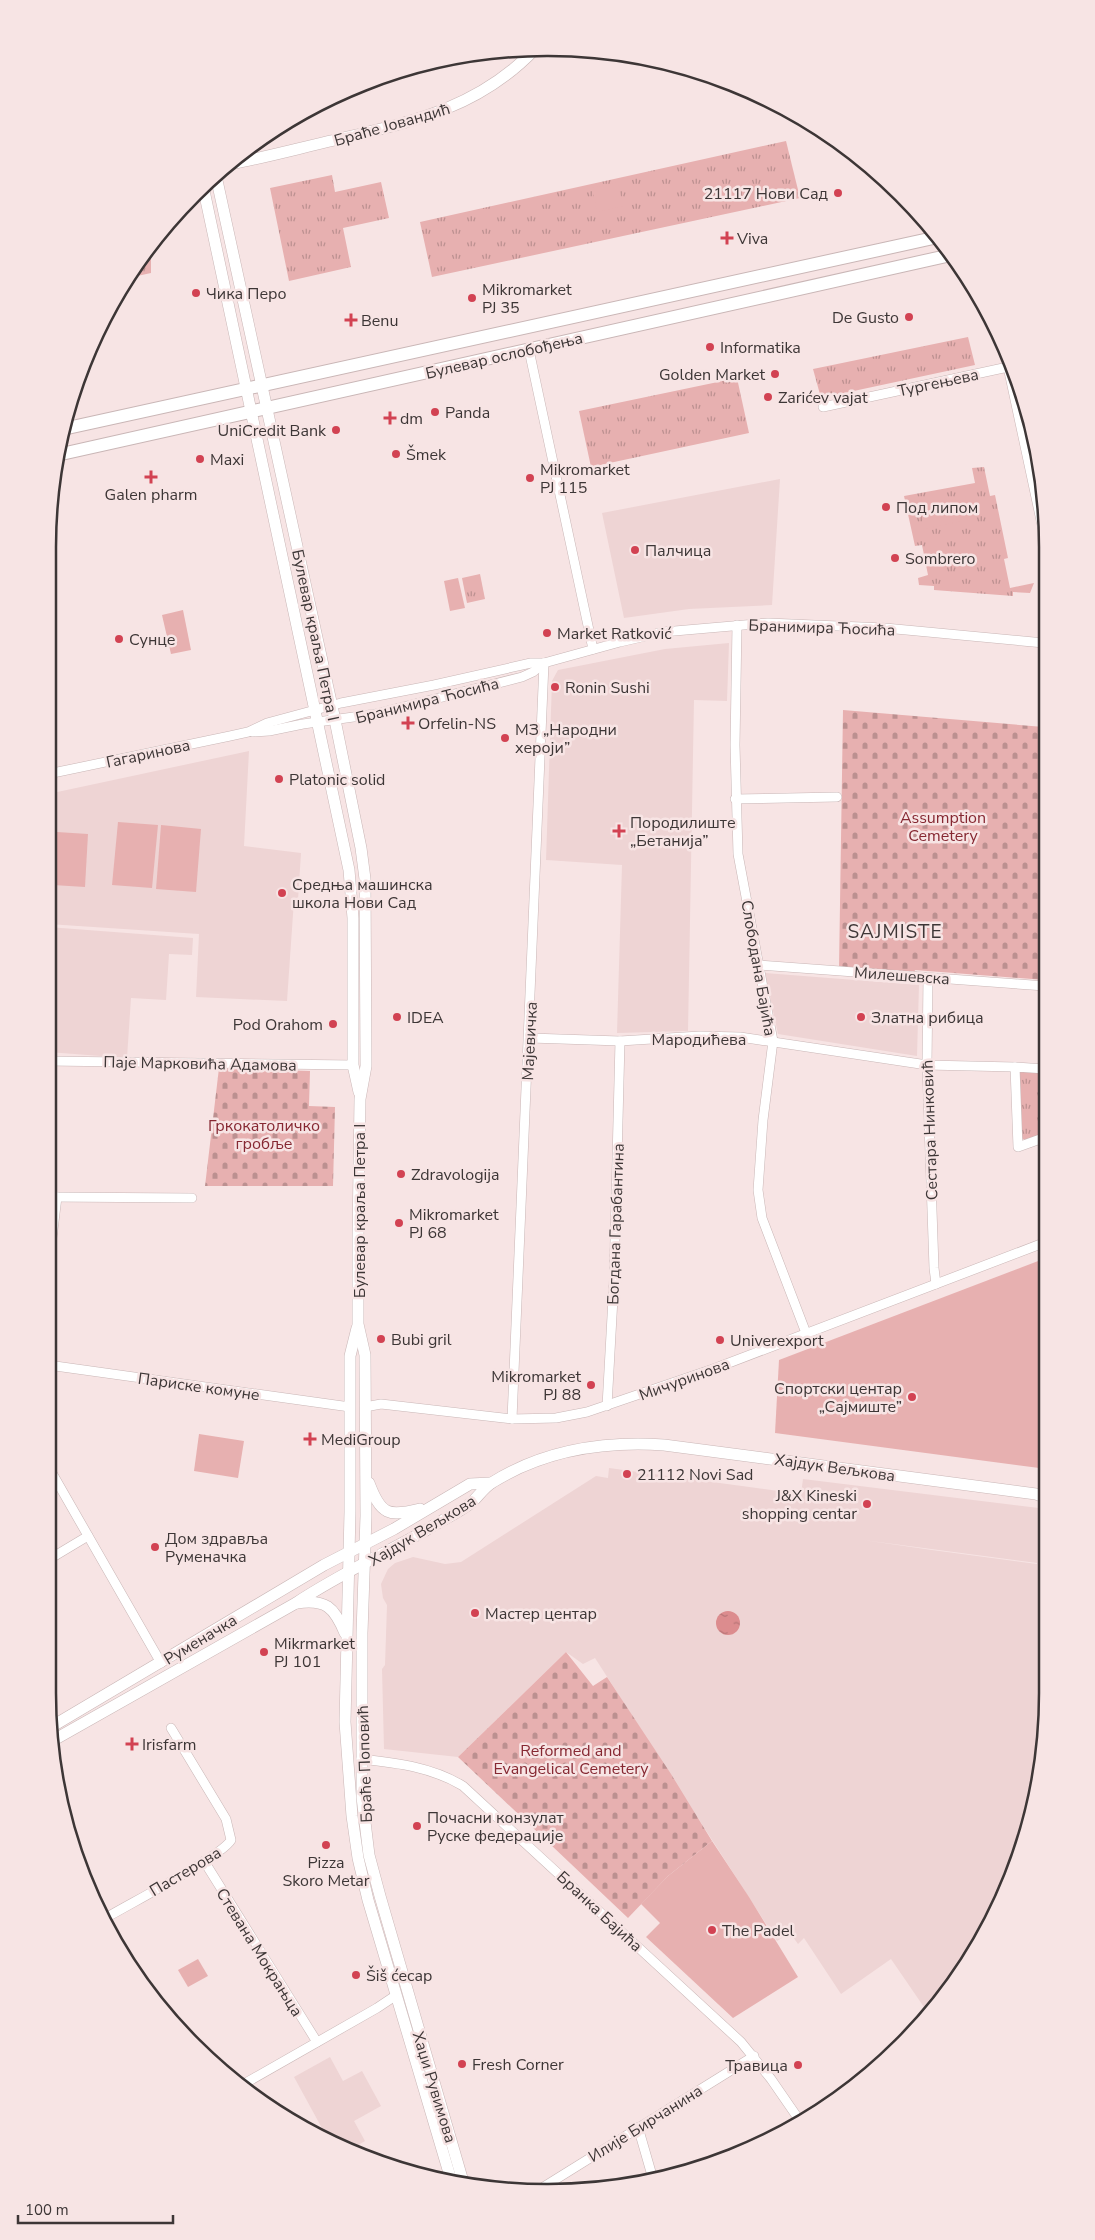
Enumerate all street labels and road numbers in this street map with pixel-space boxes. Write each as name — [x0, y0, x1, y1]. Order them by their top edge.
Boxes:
street label: Браће Јовандић — [332, 98, 453, 152]
street label: Булевар ослобођења — [423, 327, 585, 385]
street label: Тургењева — [896, 364, 981, 402]
street label: Булевар краља Петра I — [286, 547, 344, 723]
street label: Бранимира Ћосића — [748, 614, 896, 642]
street label: Бранимира Ћосића — [353, 673, 501, 729]
street label: Гагаринова — [104, 734, 192, 774]
street label: Слободана Бајића — [735, 898, 781, 1038]
street label: Милешевска — [853, 962, 950, 990]
street label: Мајевичка — [517, 1001, 543, 1081]
street label: Мародићева — [652, 1029, 746, 1051]
street label: Паје Марковића Адамова — [103, 1051, 297, 1077]
street label: Сестара Нинковић — [917, 1059, 943, 1201]
street label: Булевар краља Петра I — [349, 1124, 371, 1298]
street label: Богдана Гарабантина — [602, 1143, 630, 1305]
street label: Мичуринова — [636, 1353, 733, 1407]
street label: Париске комуне — [137, 1368, 261, 1406]
street label: Хајдук Вељкова — [773, 1449, 897, 1487]
street label: Хајдук Вељкова — [365, 1490, 480, 1572]
street label: Руменачка — [160, 1609, 241, 1670]
street label: Браће Поповић — [352, 1705, 378, 1823]
street label: Пастерова — [146, 1842, 225, 1902]
street label: Бранка Бајића — [552, 1866, 647, 1957]
street label: Стевана Мокрањца — [211, 1884, 308, 2021]
street label: Хаџи Рувимова — [407, 2029, 461, 2146]
street label: Илије Бирчанина — [584, 2080, 707, 2168]

